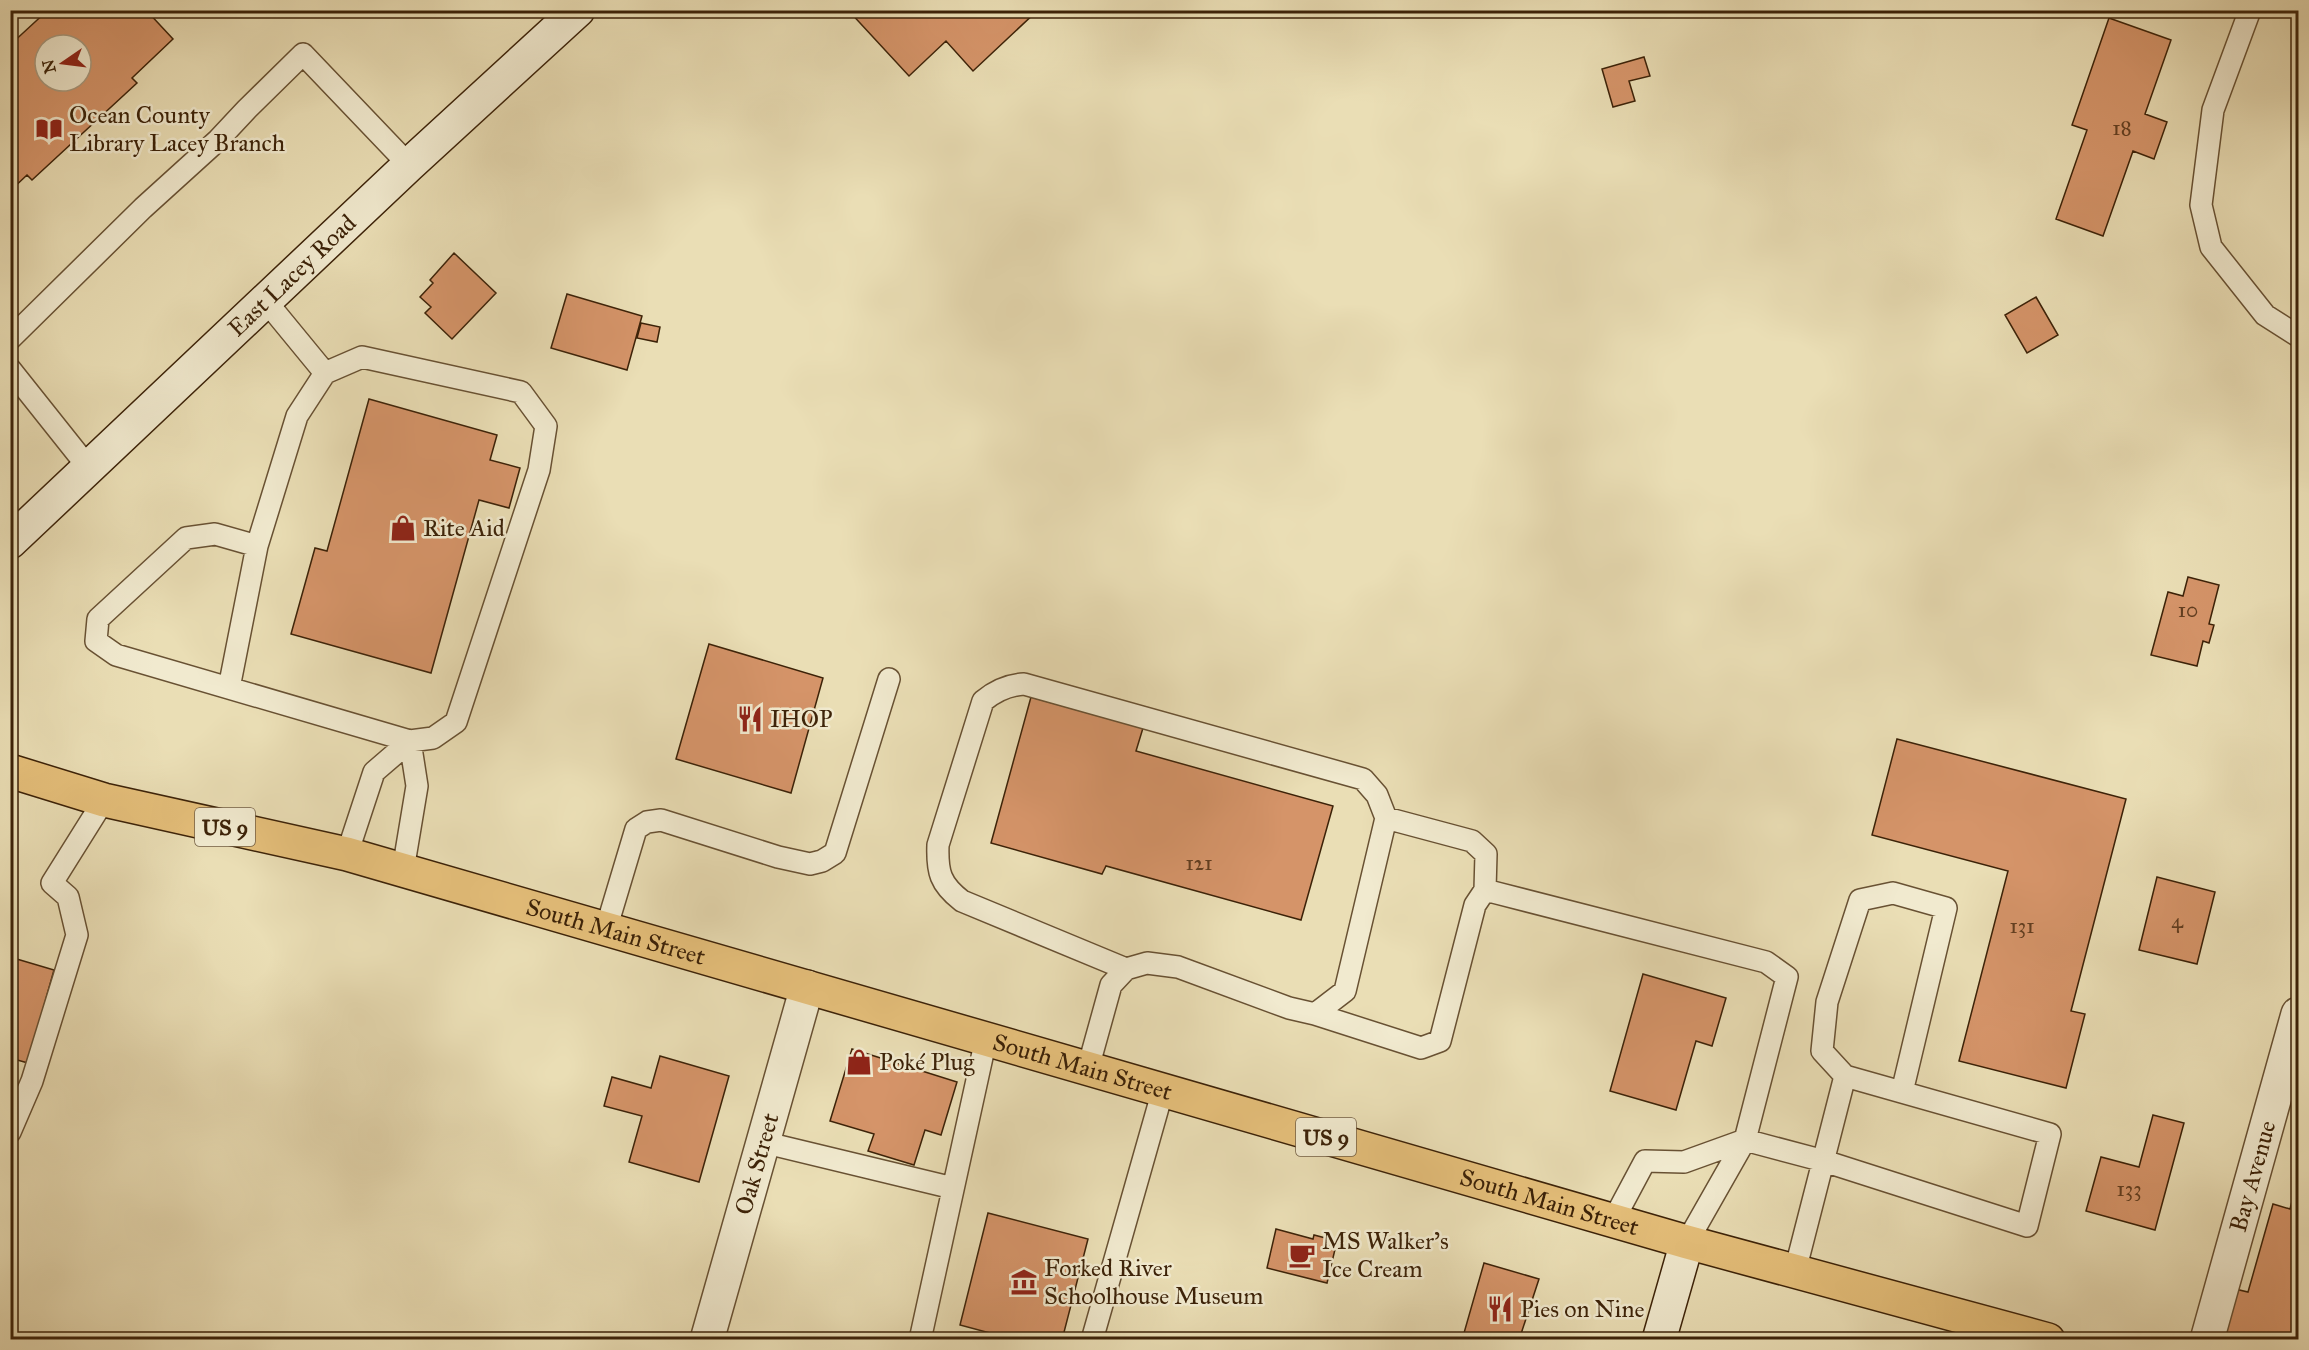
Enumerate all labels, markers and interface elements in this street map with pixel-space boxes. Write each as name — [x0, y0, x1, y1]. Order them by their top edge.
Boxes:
north arrow — [33, 33, 93, 93]
text: N — [38, 57, 60, 75]
place label: Ocean County Library Lacey Branch — [69, 100, 285, 158]
library icon: Ocean County Library Lacey Branch — [34, 114, 64, 144]
house number: 18 — [2112, 115, 2132, 141]
street label: East Lacey Road — [222, 208, 362, 343]
shop icon: Rite Aid — [388, 513, 418, 543]
place label: Rite Aid — [423, 513, 505, 543]
house number: 10 — [2178, 597, 2198, 623]
restaurant icon: IHOP — [735, 704, 765, 734]
place label: IHOP — [770, 704, 833, 734]
road number: US 9 — [195, 808, 255, 846]
house number: 121 — [1186, 850, 1212, 876]
street label: South Main Street — [523, 892, 709, 972]
house number: 4 — [2171, 908, 2184, 934]
house number: 131 — [2010, 913, 2035, 939]
street label: South Main Street — [989, 1027, 1176, 1107]
shop icon: Poké Plug — [844, 1047, 874, 1077]
place label: Poké Plug — [879, 1047, 975, 1077]
street label: Oak Street — [728, 1109, 786, 1218]
street label: Bay Avenue — [2223, 1117, 2283, 1235]
road number: US 9 — [1296, 1118, 1356, 1156]
street label: South Main Street — [1456, 1162, 1643, 1242]
house number: 133 — [2116, 1176, 2142, 1202]
place label: MS Walker's Ice Cream — [1322, 1226, 1449, 1284]
cafe icon: MS Walker's Ice Cream — [1287, 1240, 1317, 1270]
place label: Forked River Schoolhouse Museum — [1044, 1253, 1263, 1311]
museum icon: Forked River Schoolhouse Museum — [1009, 1267, 1039, 1297]
restaurant icon: Pies on Nine — [1485, 1294, 1515, 1324]
place label: Pies on Nine — [1520, 1294, 1644, 1324]

